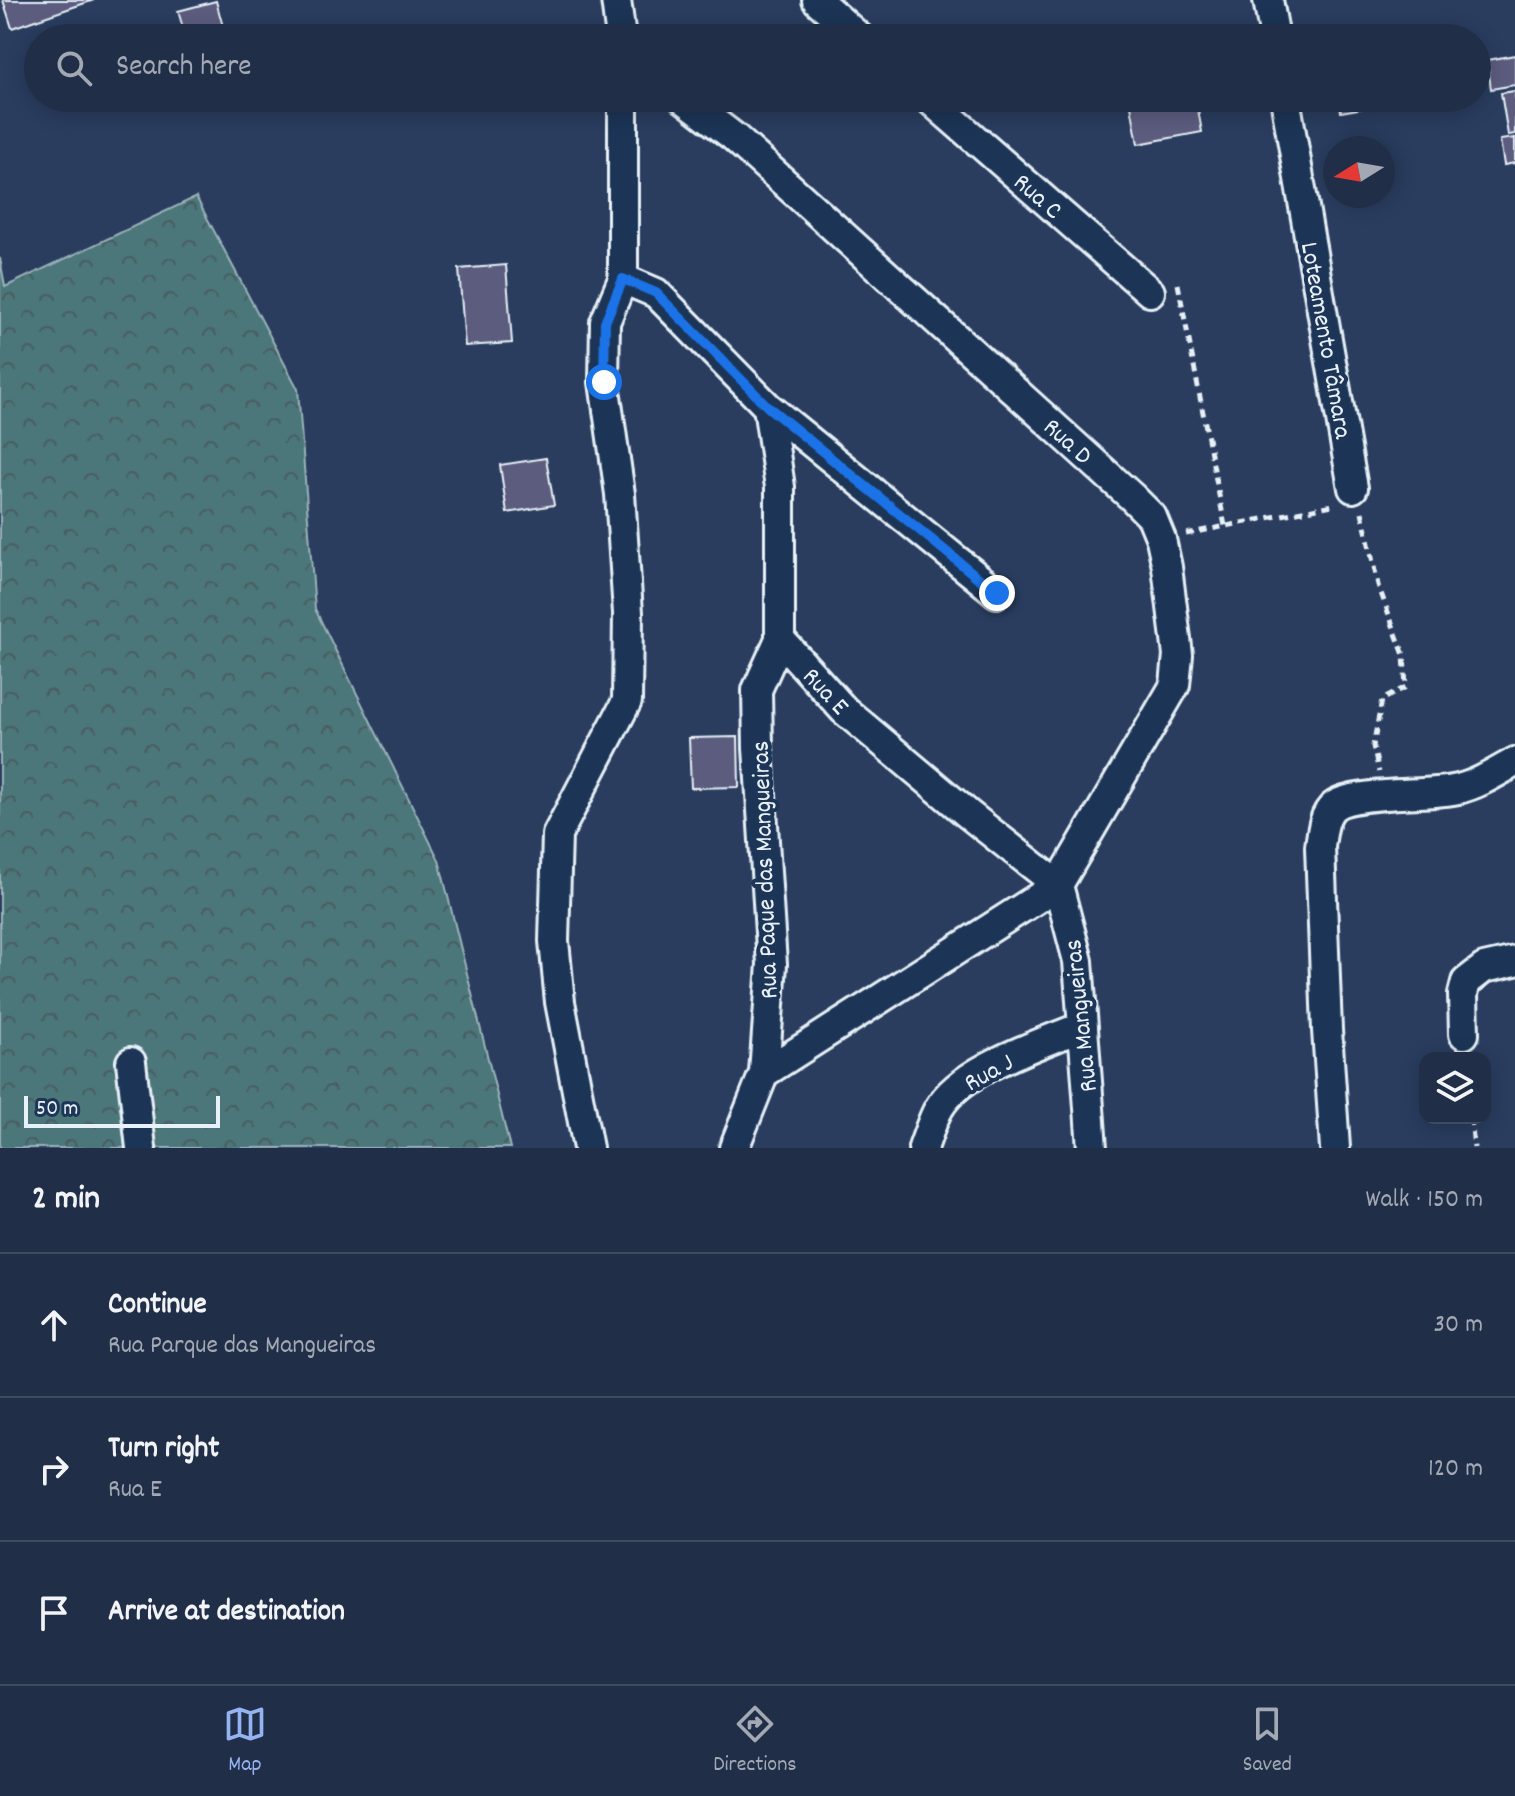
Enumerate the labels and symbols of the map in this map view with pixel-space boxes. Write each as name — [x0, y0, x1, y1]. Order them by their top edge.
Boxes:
north arrow — [1323, 136, 1395, 208]
street label: Rua C — [1004, 166, 1070, 230]
street label: Loteamento Tâmara — [1289, 239, 1360, 443]
route start — [586, 364, 622, 400]
street label: Rua D — [1034, 410, 1100, 475]
route end — [979, 575, 1015, 611]
street label: Rua E — [793, 660, 856, 725]
street label: Rua Paque das Mangueiras — [743, 740, 789, 1000]
street label: Rua Mangueiras — [1056, 938, 1109, 1094]
street label: Rua J — [958, 1045, 1021, 1103]
scale bar — [24, 1092, 220, 1128]

